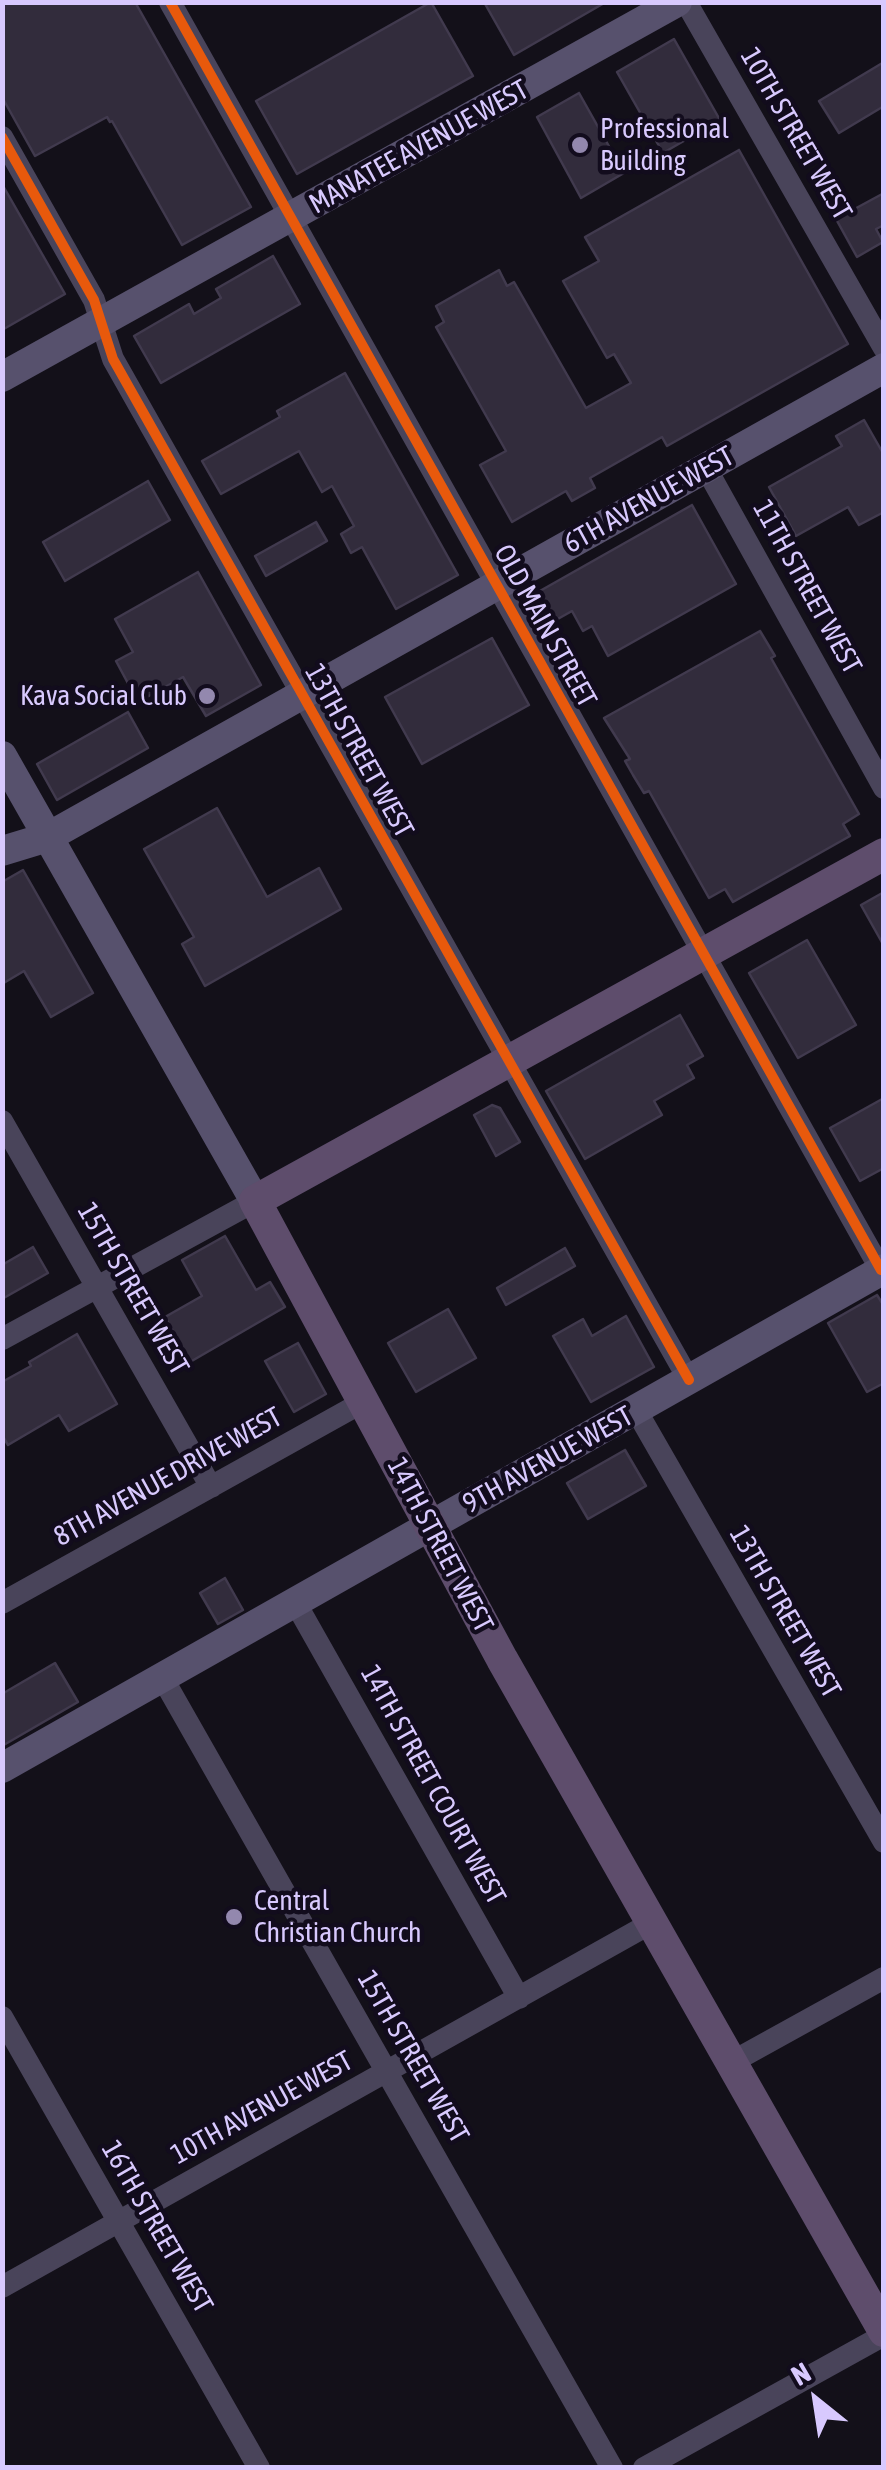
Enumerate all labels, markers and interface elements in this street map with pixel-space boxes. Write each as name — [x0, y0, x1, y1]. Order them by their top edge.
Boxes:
street label: 10TH STREET WEST — [733, 42, 859, 226]
street label: MANATEE AVENUE WEST — [304, 73, 534, 221]
place label: Professional Building — [600, 112, 729, 178]
marker: Professional Building — [569, 134, 591, 156]
street label: 6TH AVENUE WEST — [558, 439, 740, 561]
street label: 11TH STREET WEST — [746, 494, 868, 680]
street label: OLD MAIN STREET — [486, 539, 604, 713]
street label: 13TH STREET WEST — [298, 658, 420, 844]
place label: Kava Social Club — [20, 679, 187, 713]
marker: Kava Social Club — [196, 685, 218, 707]
street label: 15TH STREET WEST — [70, 1197, 196, 1381]
street label: 9TH AVENUE WEST — [457, 1399, 639, 1521]
street label: 8TH AVENUE DRIVE WEST — [48, 1400, 288, 1554]
street label: 14TH STREET WEST — [380, 1452, 500, 1638]
street label: 13TH STREET WEST — [722, 1520, 848, 1704]
street label: 14TH STREET COURT WEST — [353, 1660, 513, 1910]
place label: Central Christian Church — [254, 1884, 422, 1950]
marker: Central Christian Church — [223, 1906, 245, 1928]
street label: 15TH STREET WEST — [350, 1965, 476, 2149]
street label: 10TH AVENUE WEST — [165, 2044, 359, 2172]
street label: 16TH STREET WEST — [94, 2135, 220, 2319]
north arrow — [766, 2350, 866, 2450]
text: N — [786, 2356, 816, 2392]

